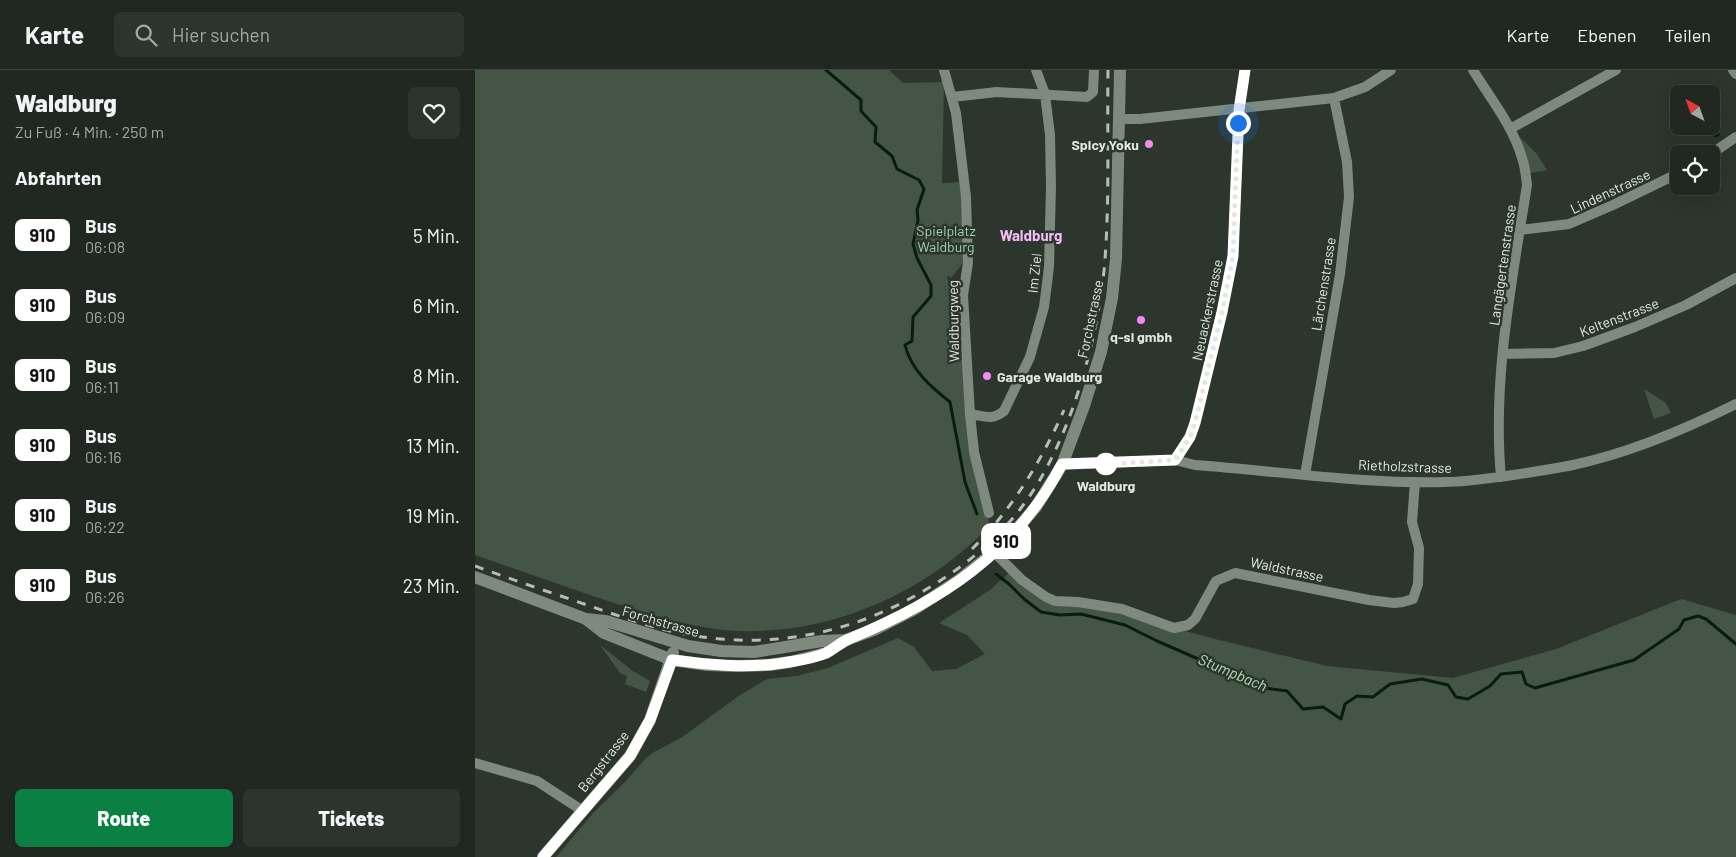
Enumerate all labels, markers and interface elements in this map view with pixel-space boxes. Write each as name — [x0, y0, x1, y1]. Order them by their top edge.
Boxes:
search box — [114, 12, 464, 57]
text: Karte — [25, 20, 84, 49]
icon: search — [132, 21, 160, 49]
text: Hier suchen — [172, 23, 270, 46]
text: Karte — [1506, 24, 1549, 46]
text: Ebenen — [1577, 24, 1636, 46]
text: Teilen — [1664, 24, 1711, 46]
north arrow — [1670, 85, 1720, 135]
map controls — [1670, 85, 1720, 195]
button: heart — [408, 87, 460, 139]
text: Waldburg — [15, 88, 117, 117]
your location — [1226, 111, 1251, 136]
text: Zu Fuß · 4 Min. · 250 m — [15, 122, 164, 141]
place label: Spicy Yoku — [1072, 136, 1139, 153]
marker: Spicy Yoku — [1143, 138, 1155, 150]
button: locate — [1670, 145, 1720, 195]
street label: Lindenstrasse — [1567, 165, 1653, 217]
text: Abfahrten — [15, 166, 101, 189]
street label: Langägertenstrasse — [1485, 203, 1519, 327]
text: Bus — [85, 214, 117, 237]
park label: Spielplatz Waldburg — [916, 222, 976, 255]
text: 910 — [30, 224, 55, 246]
text: 5 Min. — [413, 224, 460, 247]
district label: Waldburg — [1000, 226, 1062, 244]
street label: Lärchenstrasse — [1307, 236, 1339, 332]
text: 06:08 — [85, 237, 125, 256]
street label: Im Ziel — [1023, 252, 1045, 294]
street label: Neuackerstrasse — [1188, 258, 1226, 362]
street label: Forchstrasse — [1073, 278, 1107, 360]
street label: Waldburgweg — [944, 280, 962, 362]
text: Bus — [85, 284, 117, 307]
text: 910 — [30, 294, 55, 316]
text: 6 Min. — [413, 294, 460, 317]
street label: Keltenstrasse — [1577, 294, 1661, 340]
text: 06:09 — [85, 307, 125, 326]
marker: q-si gmbh — [1135, 314, 1147, 326]
place label: q-si gmbh — [1110, 328, 1172, 345]
text: Bus — [85, 354, 117, 377]
text: 910 — [30, 364, 55, 386]
text: 8 Min. — [413, 364, 460, 387]
place label: Garage Waldburg — [997, 368, 1103, 385]
marker: Garage Waldburg — [981, 370, 993, 382]
text: 06:11 — [85, 377, 119, 396]
text: Bus — [85, 424, 117, 447]
text: 910 — [30, 434, 55, 456]
text: 13 Min. — [406, 434, 460, 457]
text: 06:16 — [85, 447, 122, 466]
marker: Waldburg — [1095, 453, 1117, 475]
street label: Rietholzstrasse — [1358, 456, 1452, 476]
place label: Waldburg — [1077, 477, 1135, 494]
text: Bus — [85, 494, 117, 517]
text: 910 — [30, 504, 55, 526]
text: 19 Min. — [406, 504, 460, 527]
text: 06:22 — [85, 517, 125, 536]
line badge: 910 — [977, 525, 1035, 557]
text: 910 — [993, 530, 1019, 552]
street label: Waldstrasse — [1249, 553, 1325, 585]
text: Bus — [85, 564, 117, 587]
text: 910 — [30, 574, 55, 596]
text: 23 Min. — [403, 574, 460, 597]
text: 06:26 — [85, 587, 125, 606]
street label: Forchstrasse — [620, 602, 702, 640]
water label: Stumpbach — [1196, 649, 1270, 695]
street label: Bergstrasse — [574, 727, 632, 795]
button: Route — [15, 789, 233, 847]
button: Tickets — [243, 789, 460, 847]

